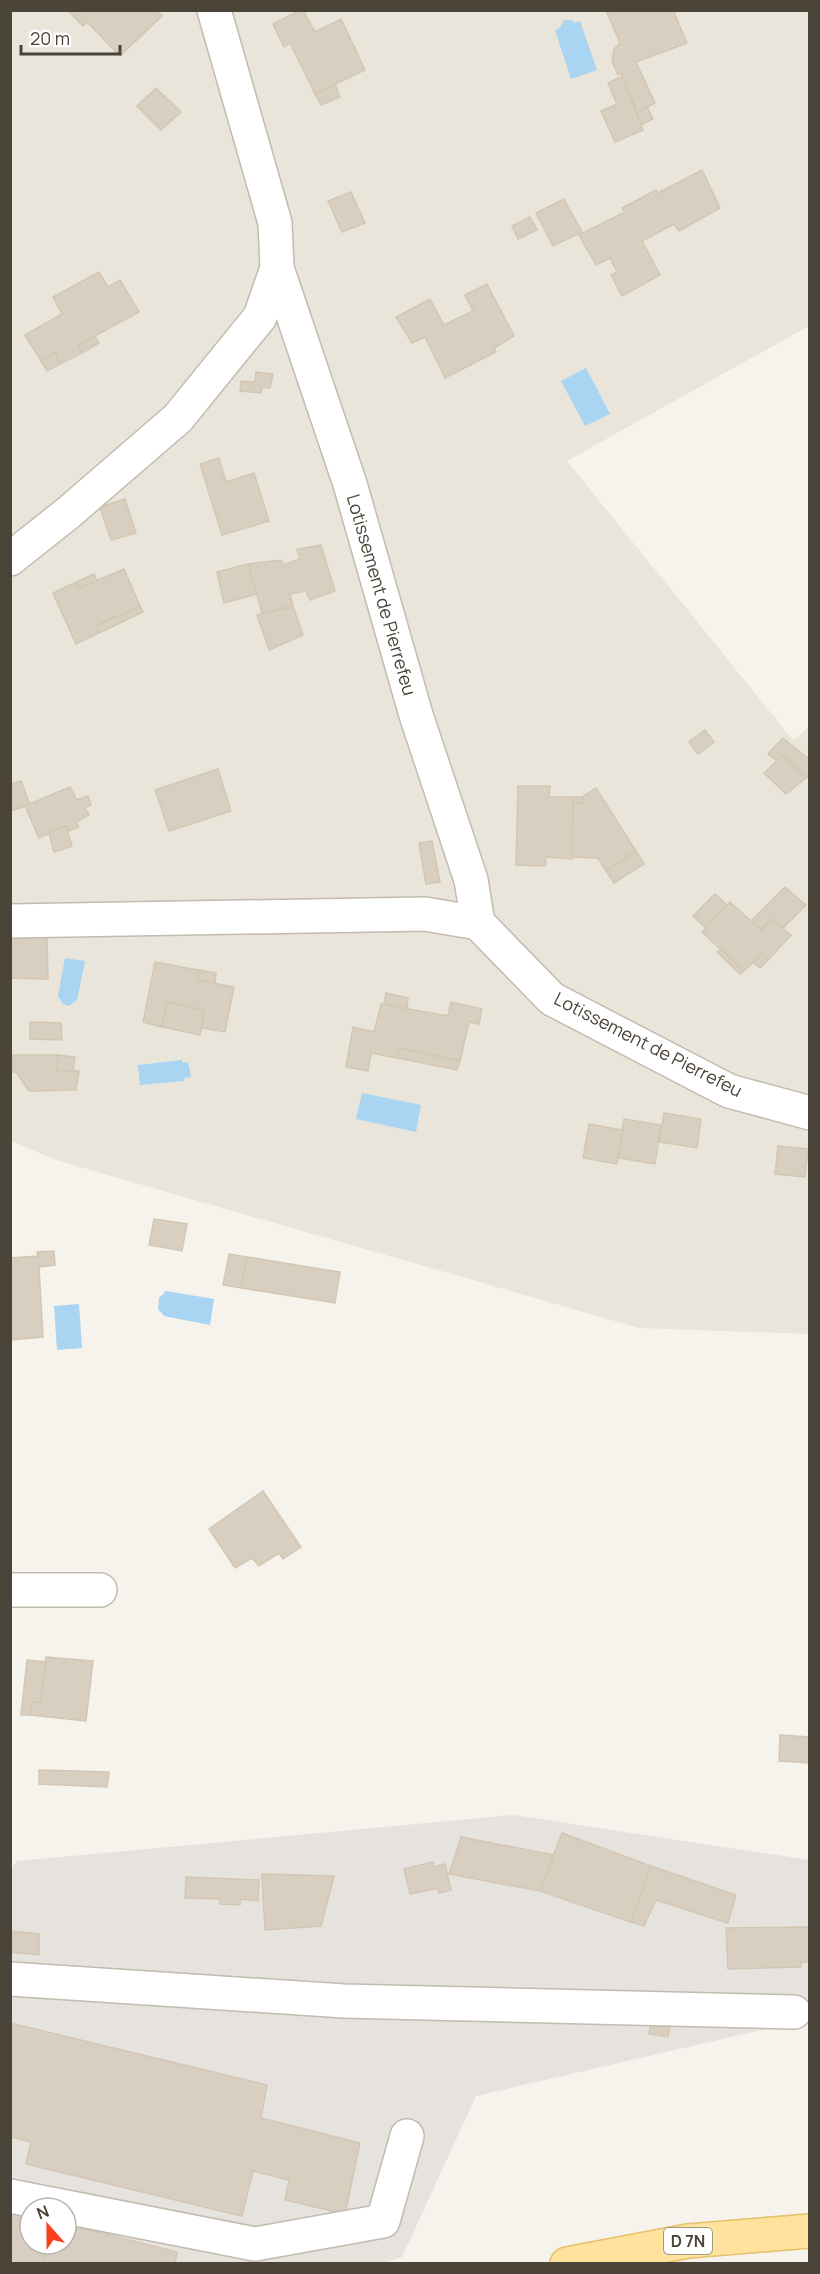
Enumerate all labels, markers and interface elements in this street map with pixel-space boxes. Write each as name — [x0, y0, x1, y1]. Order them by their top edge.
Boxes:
scale bar — [21, 18, 120, 56]
text: 20 m — [30, 26, 70, 50]
street label: Lotissement de Pierrefeu — [342, 491, 422, 698]
street label: Lotissement de Pierrefeu — [550, 986, 747, 1102]
north arrow — [18, 2196, 78, 2256]
text: N — [33, 2200, 52, 2224]
road number: D 7N — [664, 2228, 712, 2254]

